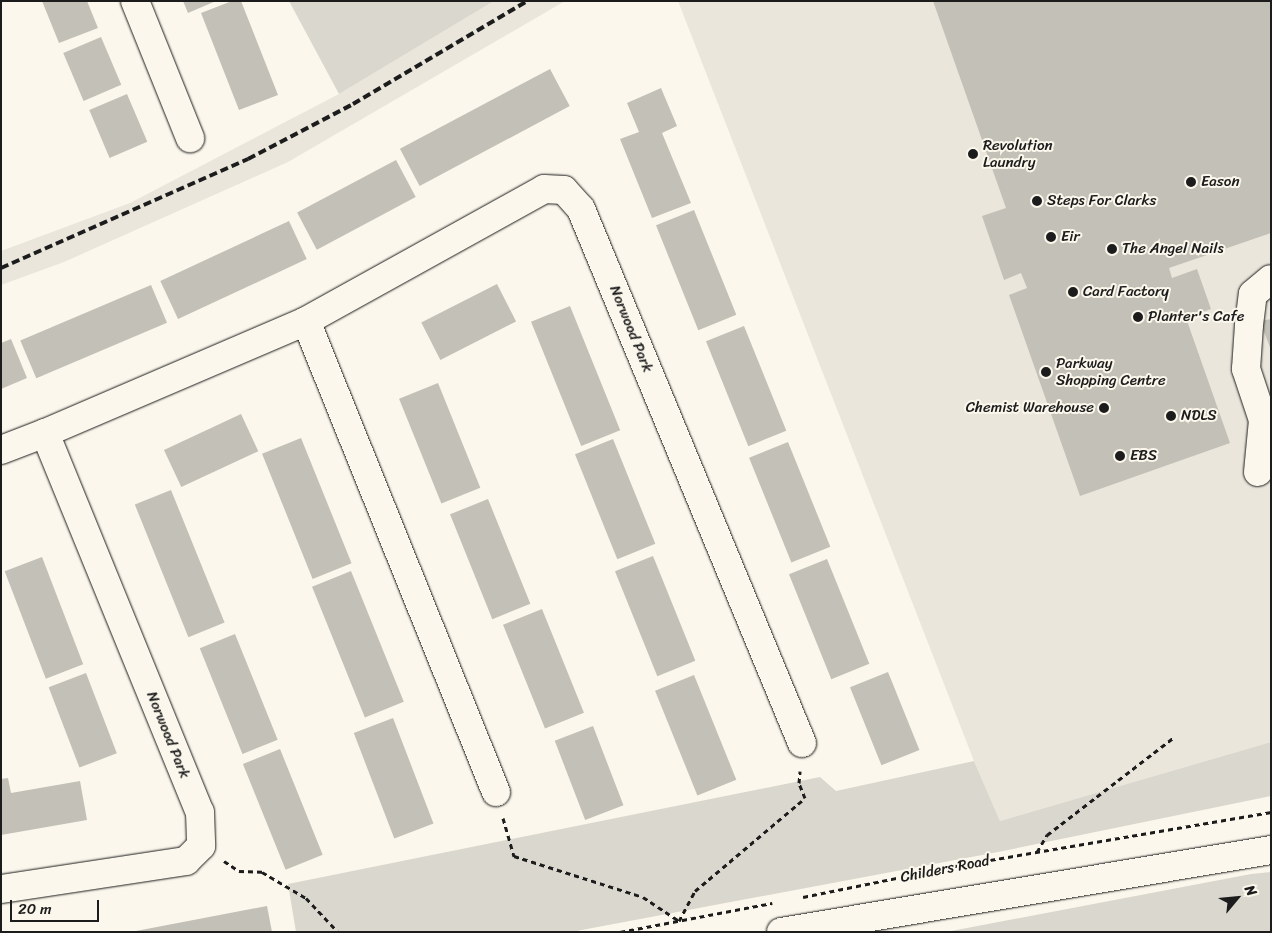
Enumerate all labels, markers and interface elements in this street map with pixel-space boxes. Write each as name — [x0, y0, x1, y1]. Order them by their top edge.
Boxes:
place label: Revolution Laundry — [983, 136, 1053, 171]
marker: Revolution Laundry — [967, 148, 979, 160]
place label: Eason — [1201, 173, 1239, 191]
marker: Eason — [1185, 176, 1197, 188]
place label: Steps For Clarks — [1047, 192, 1157, 210]
marker: Steps For Clarks — [1031, 195, 1043, 207]
place label: Eir — [1061, 228, 1080, 246]
marker: Eir — [1045, 231, 1057, 243]
place label: The Angel Nails — [1122, 240, 1224, 258]
marker: The Angel Nails — [1106, 243, 1118, 255]
street label: Norwood Park — [605, 283, 657, 375]
place label: Card Factory — [1083, 283, 1169, 301]
marker: Card Factory — [1067, 286, 1079, 298]
place label: Planter's Cafe — [1148, 308, 1245, 326]
marker: Planter's Cafe — [1132, 311, 1144, 323]
place label: Parkway Shopping Centre — [1056, 354, 1166, 389]
marker: Parkway Shopping Centre — [1040, 366, 1052, 378]
place label: Chemist Warehouse — [967, 399, 1094, 417]
marker: Chemist Warehouse — [1098, 402, 1110, 414]
place label: NDLS — [1181, 407, 1217, 425]
marker: NDLS — [1165, 410, 1177, 422]
place label: EBS — [1130, 447, 1157, 465]
marker: EBS — [1114, 450, 1126, 462]
street label: Norwood Park — [142, 689, 194, 781]
street label: Childers Road — [899, 852, 991, 886]
north arrow — [1212, 873, 1262, 923]
text: N — [1237, 881, 1264, 901]
scale bar — [12, 890, 101, 922]
text: 20 m — [18, 896, 52, 922]

